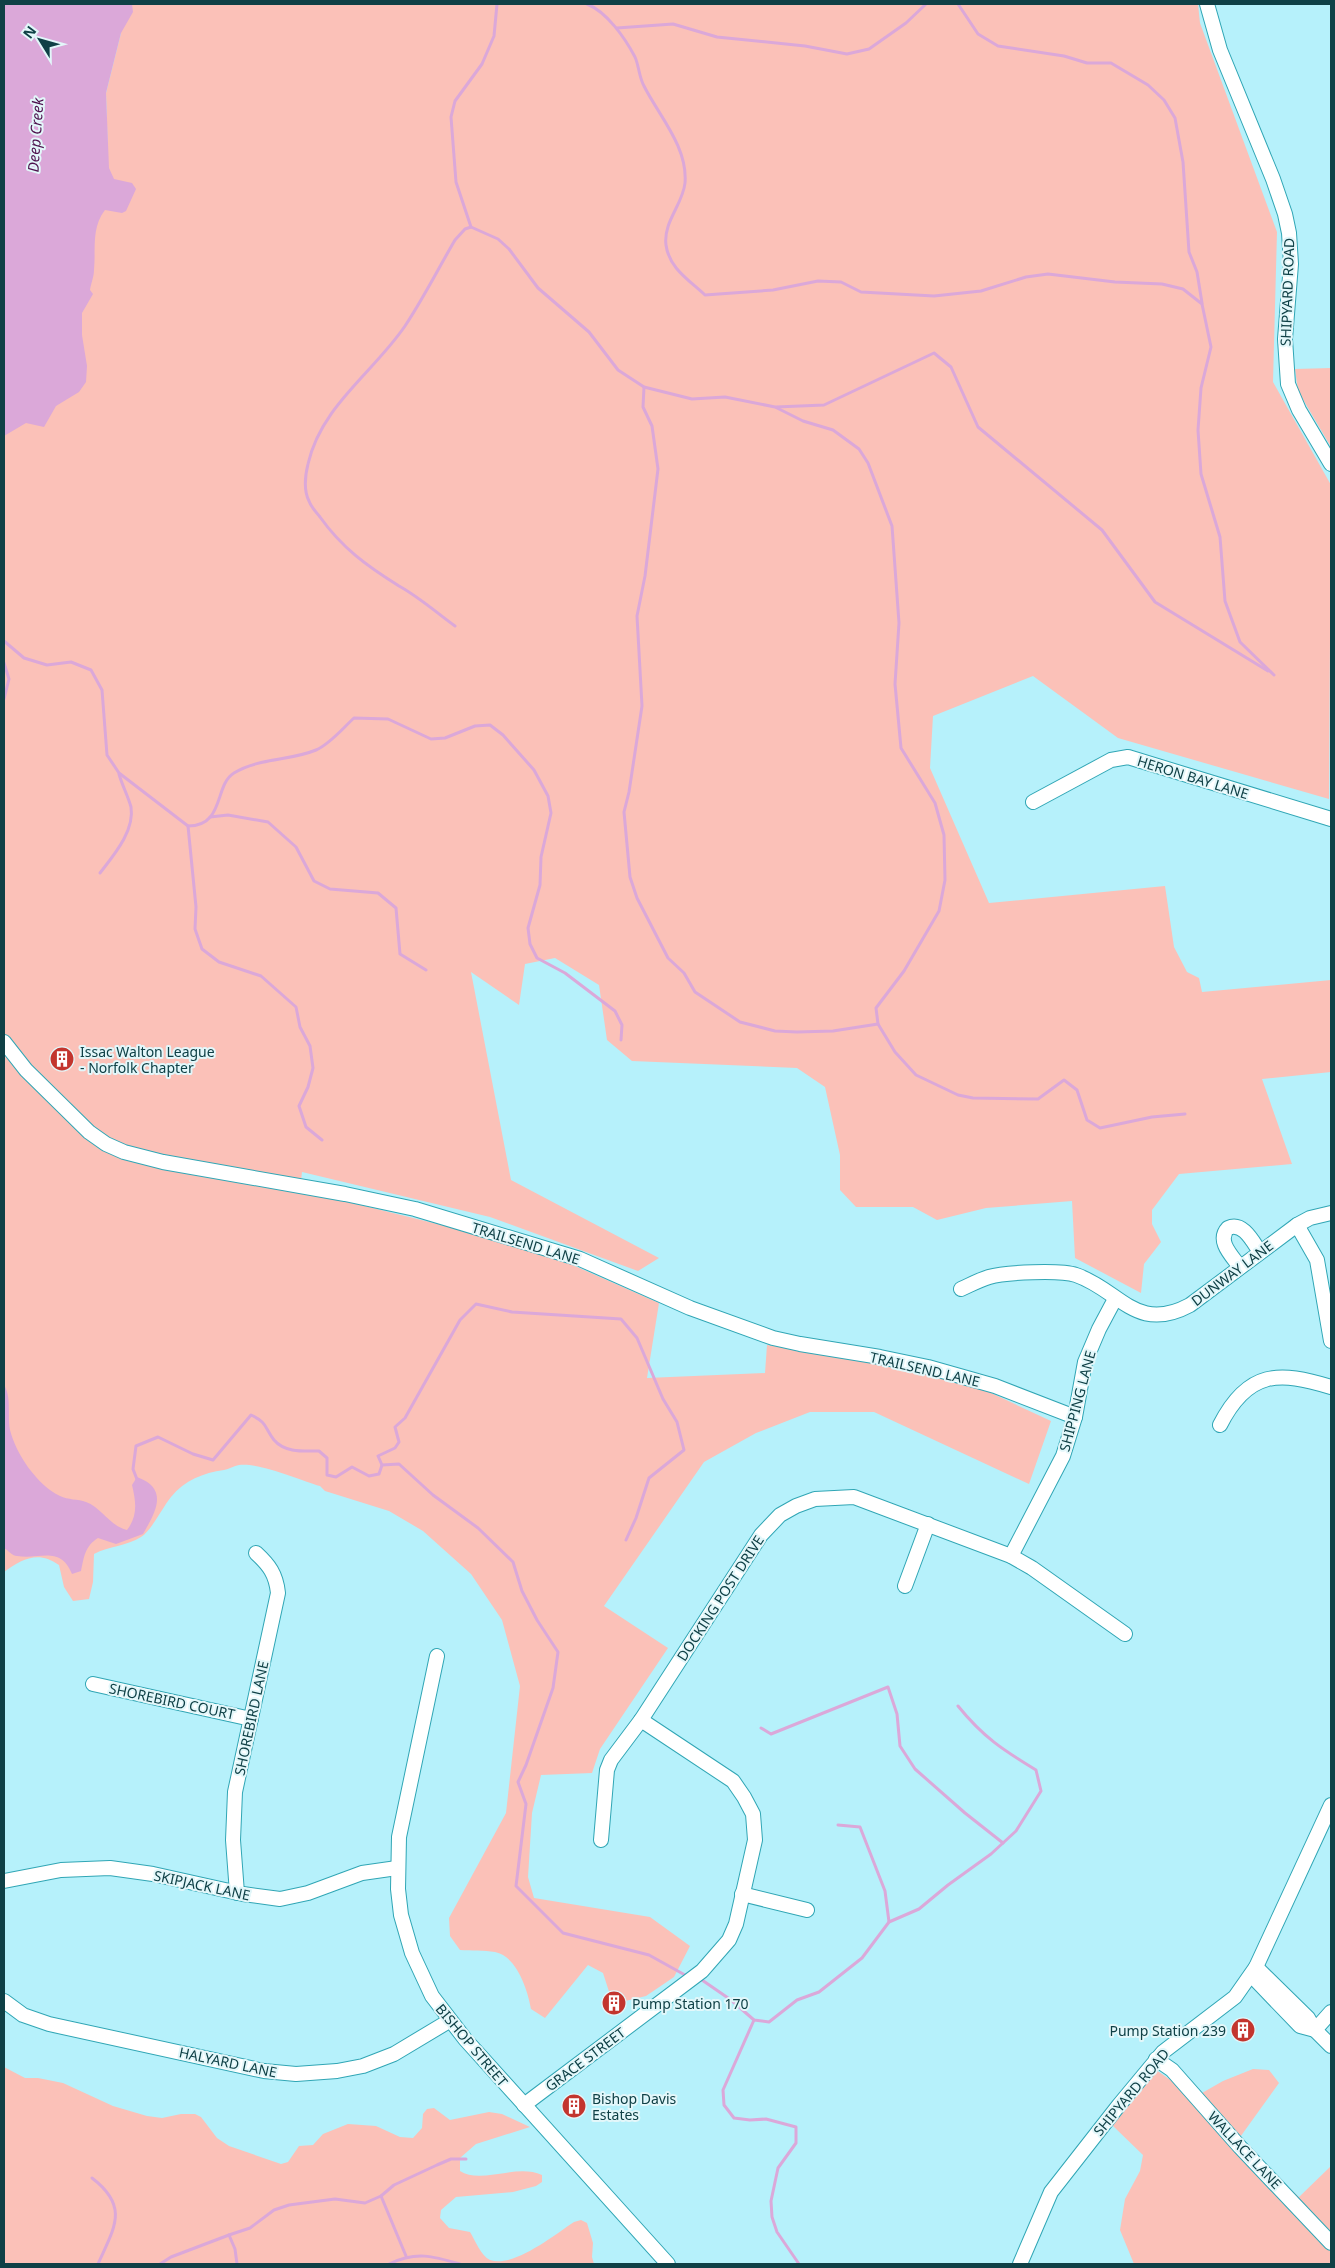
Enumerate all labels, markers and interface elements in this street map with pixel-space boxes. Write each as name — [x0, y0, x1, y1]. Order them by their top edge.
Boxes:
north arrow — [15, 15, 65, 65]
text: N — [18, 22, 40, 42]
water label: Deep Creek — [22, 97, 48, 173]
street label: SHIPYARD ROAD — [1276, 237, 1298, 347]
street label: HERON BAY LANE — [1135, 751, 1251, 803]
place label: Issac Walton League - Norfolk Chapter — [80, 1042, 215, 1077]
building icon: Issac Walton League - Norfolk Chapter — [49, 1046, 75, 1072]
street label: TRAILSEND LANE — [470, 1218, 582, 1268]
street label: DUNWAY LANE — [1187, 1236, 1277, 1310]
street label: TRAILSEND LANE — [868, 1347, 982, 1391]
street label: SHIPPING LANE — [1054, 1348, 1100, 1454]
street label: DOCKING POST DRIVE — [672, 1531, 768, 1665]
street label: SHOREBIRD LANE — [230, 1659, 272, 1777]
street label: SHOREBIRD COURT — [107, 1678, 237, 1724]
street label: SKIPJACK LANE — [152, 1866, 252, 1904]
building icon: Pump Station 170 — [601, 1990, 627, 2016]
place label: Pump Station 170 — [632, 1994, 749, 2013]
street label: BISHOP STREET — [432, 2000, 512, 2091]
building icon: Pump Station 239 — [1230, 2017, 1256, 2043]
place label: Pump Station 239 — [1109, 2021, 1226, 2040]
street label: GRACE STREET — [541, 2023, 629, 2095]
street label: HALYARD LANE — [177, 2042, 279, 2082]
street label: SHIPYARD ROAD — [1089, 2044, 1173, 2140]
place label: Bishop Davis Estates — [592, 2089, 677, 2124]
building icon: Bishop Davis Estates — [561, 2093, 587, 2119]
street label: WALLACE LANE — [1204, 2107, 1286, 2193]

